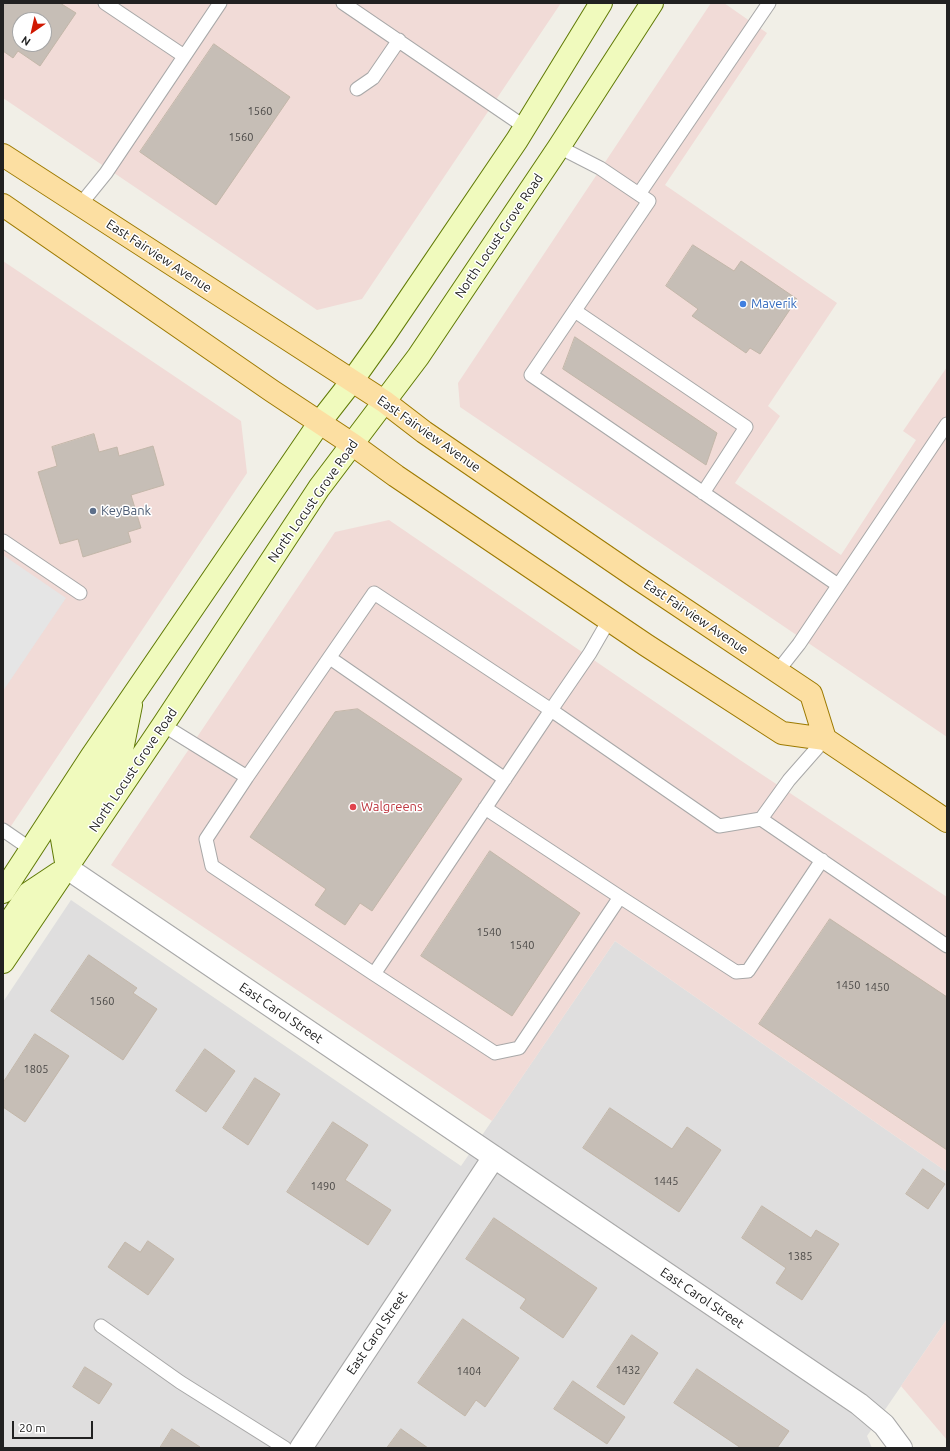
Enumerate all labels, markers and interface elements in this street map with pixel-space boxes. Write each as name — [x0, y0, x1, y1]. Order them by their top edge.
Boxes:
north arrow — [12, 12, 52, 52]
text: N — [19, 34, 33, 48]
house number: 1560 — [248, 104, 272, 118]
house number: 1560 — [229, 130, 253, 144]
street label: North Locust Grove Road — [452, 171, 546, 301]
street label: East Fairview Avenue — [103, 216, 215, 296]
place label: Maverik — [751, 296, 797, 312]
marker: Maverik — [738, 299, 748, 309]
street label: East Fairview Avenue — [374, 392, 484, 476]
street label: North Locust Grove Road — [265, 437, 361, 565]
place label: KeyBank — [101, 503, 151, 519]
marker: KeyBank — [88, 506, 98, 516]
street label: East Fairview Avenue — [641, 576, 751, 658]
street label: North Locust Grove Road — [86, 705, 180, 835]
place label: Walgreens — [361, 799, 423, 815]
marker: Walgreens — [348, 802, 358, 812]
house number: 1540 — [477, 925, 501, 939]
house number: 1540 — [510, 938, 534, 952]
house number: 1450 — [836, 978, 860, 992]
street label: East Carol Street — [236, 979, 326, 1047]
house number: 1450 — [865, 980, 889, 994]
house number: 1560 — [90, 994, 114, 1008]
house number: 1805 — [24, 1062, 48, 1076]
house number: 1445 — [654, 1174, 678, 1188]
house number: 1490 — [311, 1179, 335, 1193]
house number: 1385 — [788, 1249, 812, 1263]
street label: East Carol Street — [657, 1264, 747, 1332]
street label: East Carol Street — [343, 1288, 411, 1378]
house number: 1432 — [616, 1363, 640, 1377]
house number: 1404 — [457, 1364, 481, 1378]
scale bar — [14, 1413, 95, 1439]
text: 20 m — [19, 1421, 46, 1434]

